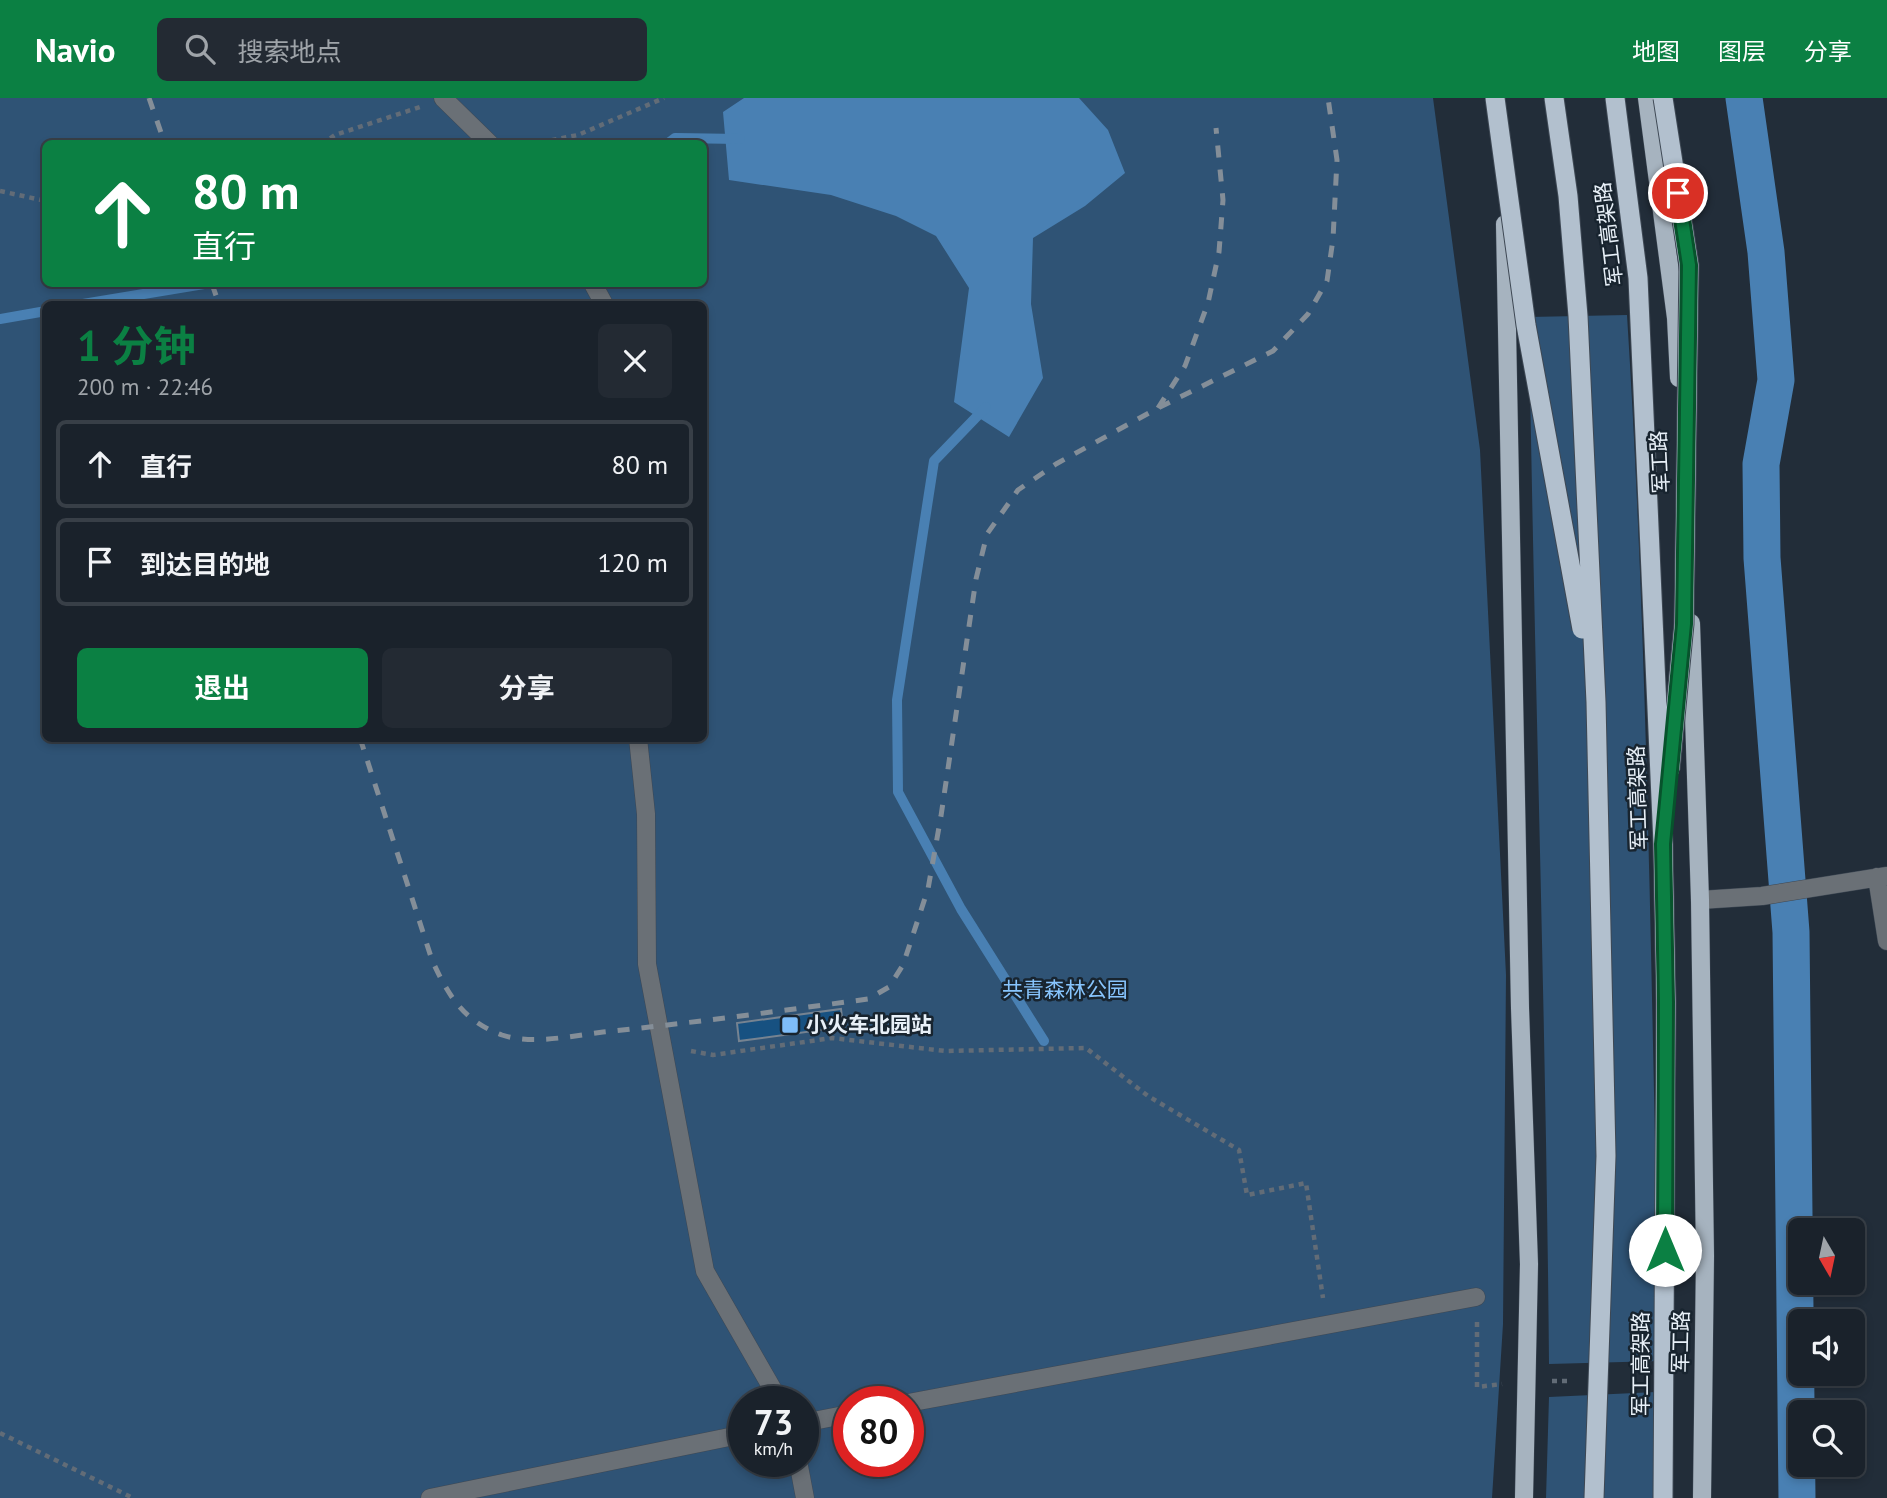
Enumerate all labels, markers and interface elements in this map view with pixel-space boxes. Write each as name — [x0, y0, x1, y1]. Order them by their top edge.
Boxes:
search box — [157, 18, 647, 81]
text: Navio — [35, 28, 115, 71]
icon: search — [181, 30, 219, 68]
text: 搜索地点 — [237, 35, 341, 68]
text: 地图 — [1632, 36, 1680, 67]
text: 图层 — [1718, 36, 1766, 67]
text: 分享 — [1804, 36, 1852, 67]
text: 80 m — [192, 159, 299, 223]
pin — [1648, 163, 1708, 223]
icon: ahead — [77, 168, 168, 259]
icon: arrive — [1659, 174, 1697, 212]
street label: 军工高架路 — [1589, 180, 1628, 288]
text: 直行 — [192, 225, 256, 267]
text: 1 分钟 — [77, 318, 195, 373]
button: close — [598, 324, 672, 398]
text: 200 m · 22:46 — [77, 372, 213, 401]
street label: 军工路 — [1644, 430, 1675, 494]
icon: ahead — [81, 445, 119, 483]
text: 80 m — [612, 448, 668, 481]
text: 直行 — [140, 450, 192, 483]
icon: arrive — [81, 543, 119, 581]
text: 120 m — [597, 546, 668, 579]
text: 到达目的地 — [140, 548, 270, 581]
button: 退出 — [77, 648, 368, 728]
button: 分享 — [382, 648, 672, 728]
street label: 军工高架路 — [1622, 745, 1653, 851]
park label: 共青森林公园 — [1002, 976, 1128, 1003]
place label: 小火车北园站 — [806, 1011, 932, 1038]
marker: 小火车北园站 — [780, 1015, 800, 1035]
position arrow — [1628, 1213, 1702, 1287]
north arrow — [1788, 1218, 1866, 1295]
map controls — [1788, 1218, 1865, 1477]
button: sound — [1788, 1309, 1865, 1386]
street label: 军工路 — [1666, 1310, 1695, 1374]
street label: 军工高架路 — [1627, 1312, 1654, 1417]
speed limit sign: 80 — [833, 1386, 924, 1477]
text: 73 — [754, 1399, 793, 1445]
button: search — [1788, 1400, 1865, 1477]
text: km/h — [754, 1437, 793, 1460]

